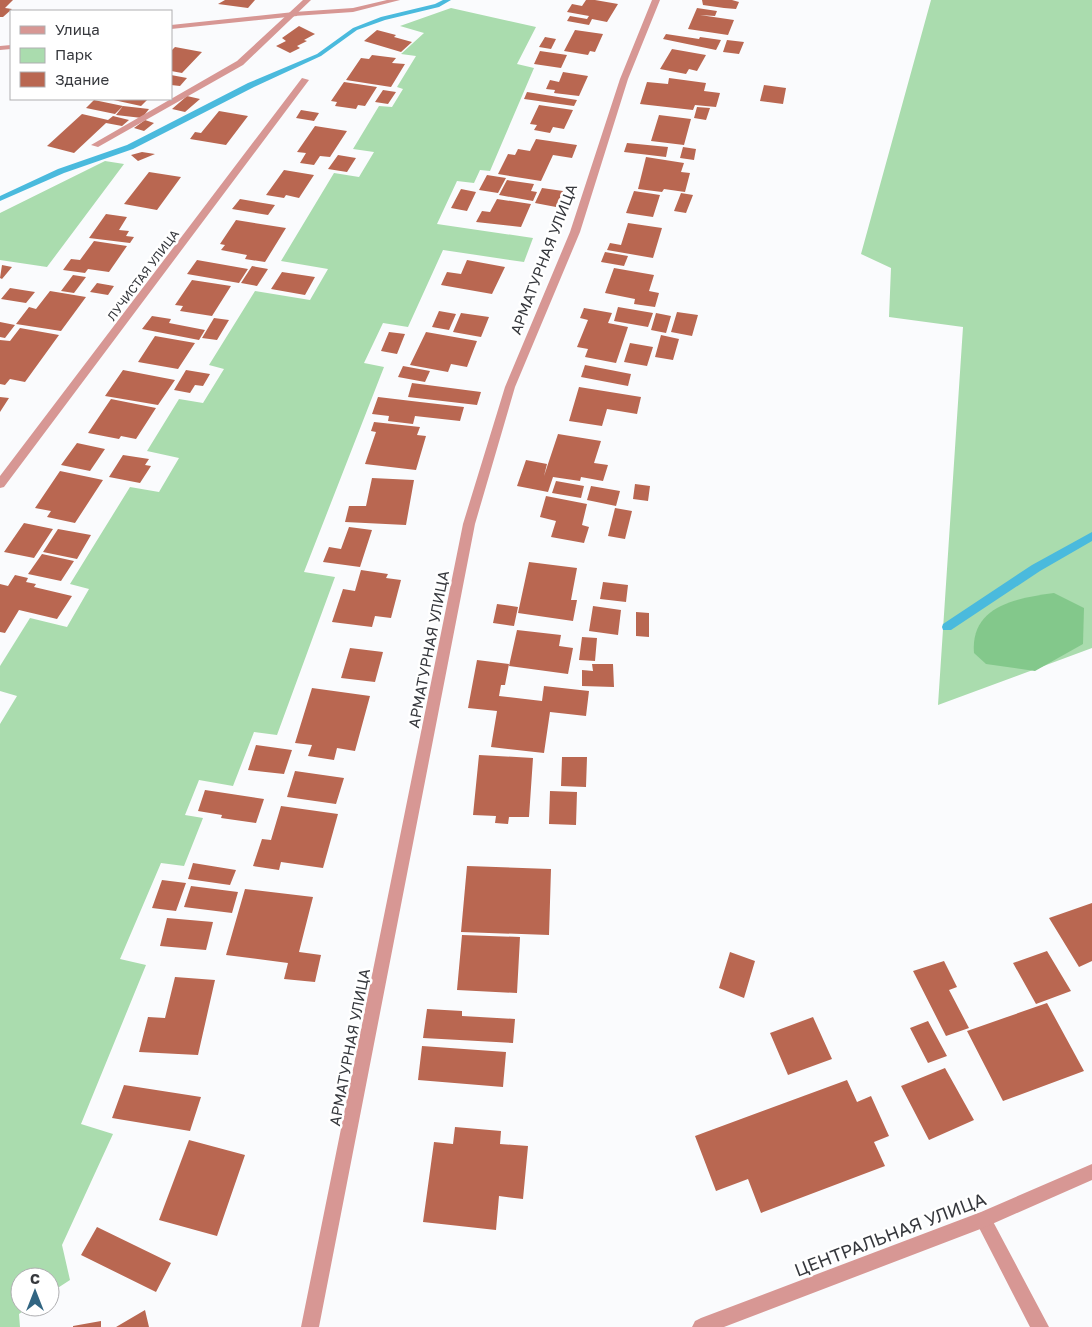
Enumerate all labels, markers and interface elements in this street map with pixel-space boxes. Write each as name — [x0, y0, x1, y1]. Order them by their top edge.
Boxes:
legend — [10, 10, 172, 100]
text: Улица — [55, 20, 100, 38]
text: Парк — [55, 45, 93, 63]
text: Здание — [55, 70, 109, 88]
street label: АРМАТУРНАЯ УЛИЦА — [506, 181, 580, 337]
street label: ЛУЧИСТАЯ УЛИЦА — [104, 227, 182, 323]
street label: АРМАТУРНАЯ УЛИЦА — [404, 569, 452, 729]
street label: АРМАТУРНАЯ УЛИЦА — [325, 967, 373, 1127]
street label: ЦЕНТРАЛЬНАЯ УЛИЦА — [791, 1187, 989, 1281]
north arrow — [10, 1267, 60, 1317]
text: С — [30, 1270, 40, 1287]

